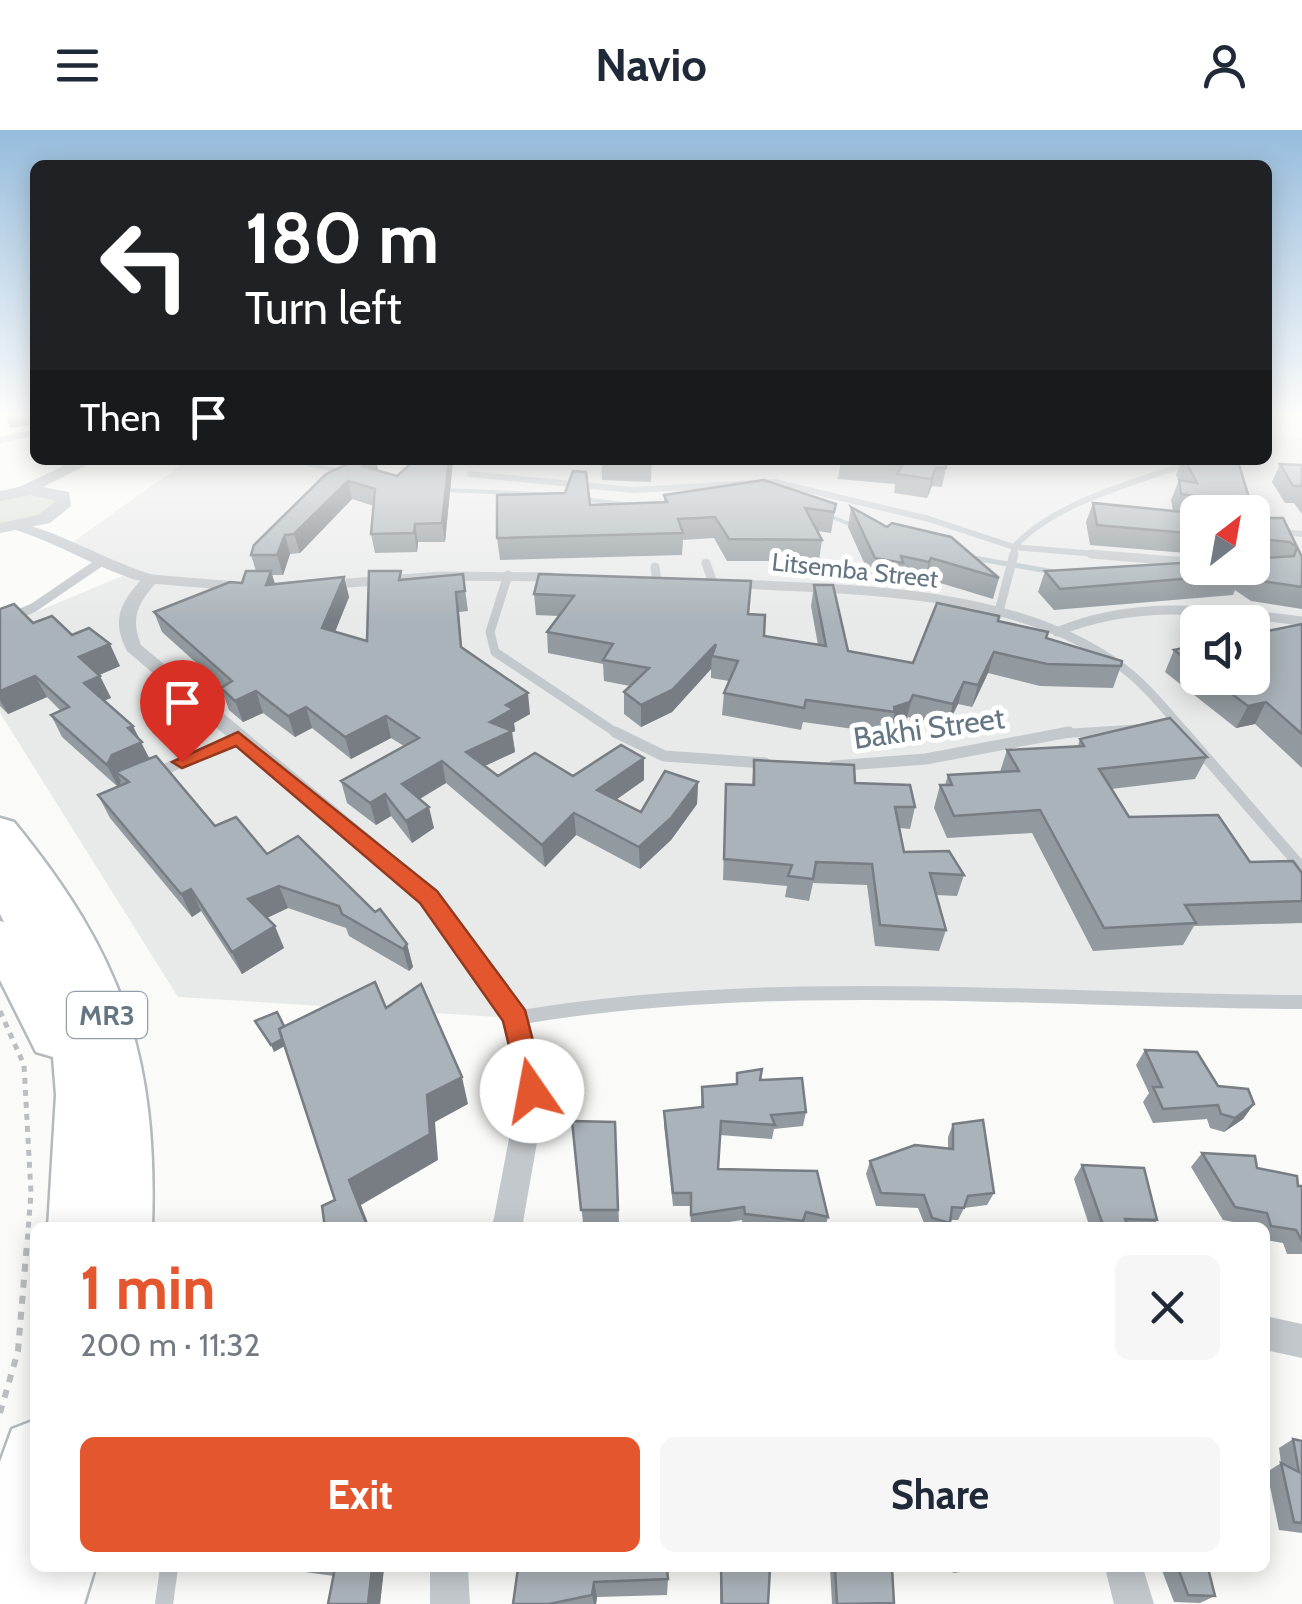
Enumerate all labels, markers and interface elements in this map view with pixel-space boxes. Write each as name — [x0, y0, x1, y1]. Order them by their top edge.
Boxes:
icon: menu — [50, 38, 105, 93]
text: Navio — [595, 38, 707, 92]
icon: person — [1197, 38, 1252, 93]
text: 180 m — [245, 195, 439, 281]
icon: left — [80, 200, 210, 330]
text: Turn left — [245, 281, 402, 335]
icon: arrive — [181, 390, 236, 445]
text: Then — [80, 394, 161, 441]
north arrow — [1180, 495, 1270, 585]
map controls — [1180, 495, 1270, 695]
street label: Litsemba Street — [770, 546, 940, 594]
button: sound — [1180, 605, 1270, 695]
pin — [140, 660, 225, 763]
icon: arrive — [155, 675, 210, 730]
street label: Bakhi Street — [851, 699, 1007, 757]
road number: MR3 — [67, 992, 147, 1038]
position arrow — [480, 1039, 584, 1143]
text: 1 min — [80, 1251, 215, 1324]
button: close — [1115, 1255, 1220, 1360]
text: 200 m · 11:32 — [80, 1325, 260, 1364]
button: Exit — [80, 1437, 640, 1552]
button: Share — [660, 1437, 1220, 1552]

